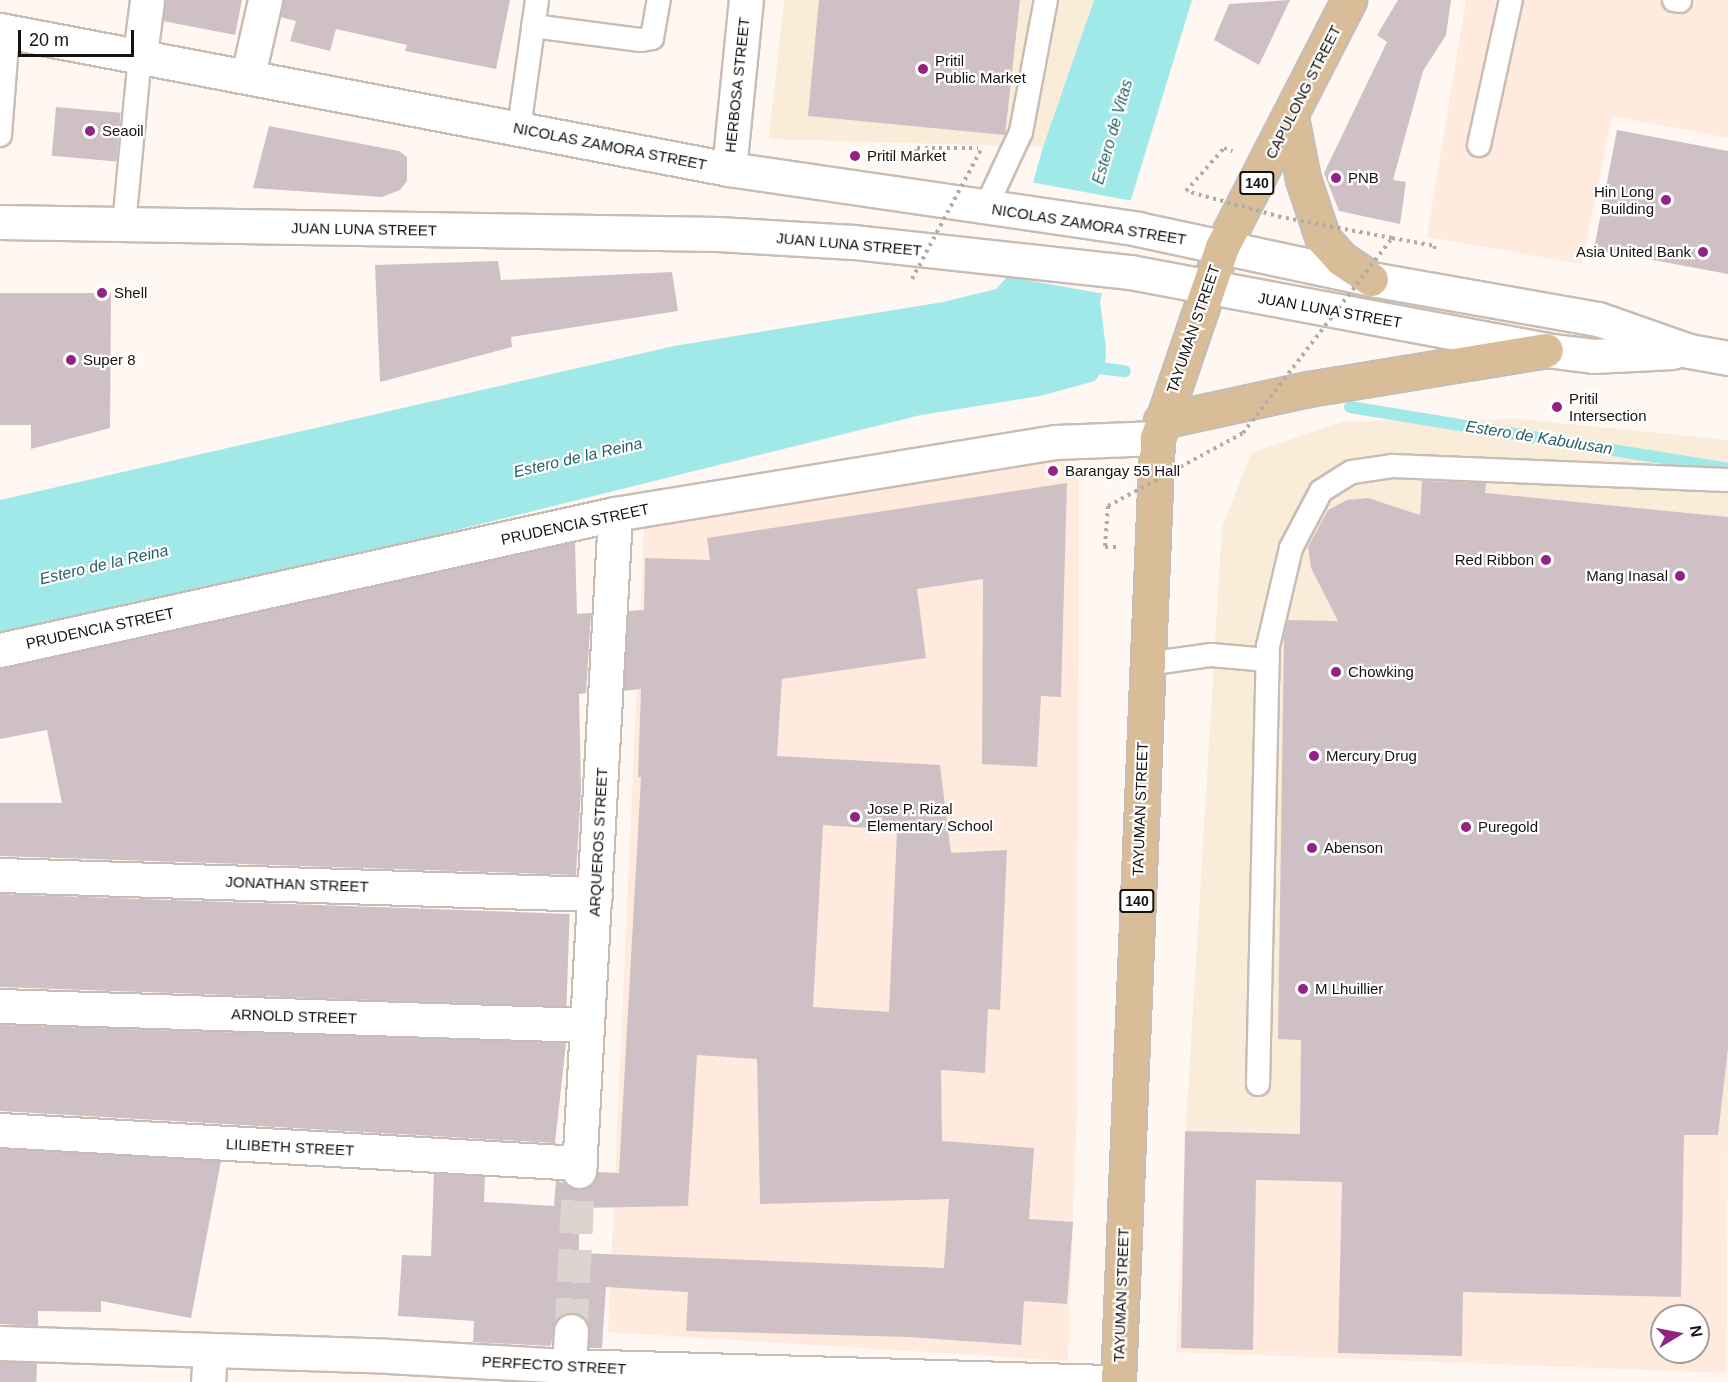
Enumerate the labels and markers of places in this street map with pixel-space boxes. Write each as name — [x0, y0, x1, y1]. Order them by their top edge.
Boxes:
place label: Pritil Public Market — [935, 51, 1026, 86]
marker: Pritil Public Market — [916, 62, 930, 76]
place label: Seaoil — [102, 122, 144, 140]
marker: Seaoil — [83, 124, 97, 138]
place label: Pritil Market — [867, 147, 946, 165]
marker: Pritil Market — [848, 149, 862, 163]
place label: PNB — [1348, 169, 1379, 187]
marker: PNB — [1329, 171, 1343, 185]
place label: Hin Long Building — [1594, 182, 1654, 217]
marker: Hin Long Building — [1659, 193, 1673, 207]
place label: Asia United Bank — [1576, 243, 1691, 261]
marker: Asia United Bank — [1696, 245, 1710, 259]
place label: Shell — [114, 284, 147, 302]
marker: Shell — [95, 286, 109, 300]
place label: Super 8 — [83, 351, 136, 369]
marker: Super 8 — [64, 353, 78, 367]
place label: Pritil Intersection — [1569, 389, 1647, 424]
marker: Pritil Intersection — [1550, 400, 1564, 414]
place label: Barangay 55 Hall — [1065, 462, 1180, 480]
marker: Barangay 55 Hall — [1046, 464, 1060, 478]
place label: Red Ribbon — [1455, 551, 1534, 569]
marker: Red Ribbon — [1539, 553, 1553, 567]
place label: Mang Inasal — [1586, 567, 1668, 585]
marker: Mang Inasal — [1673, 569, 1687, 583]
place label: Chowking — [1348, 663, 1414, 681]
marker: Chowking — [1329, 665, 1343, 679]
place label: Mercury Drug — [1326, 747, 1417, 765]
marker: Mercury Drug — [1307, 749, 1321, 763]
place label: Jose P. Rizal Elementary School — [867, 799, 993, 834]
marker: Jose P. Rizal Elementary School — [848, 810, 862, 824]
place label: Puregold — [1478, 818, 1538, 836]
marker: Puregold — [1459, 820, 1473, 834]
place label: Abenson — [1324, 839, 1383, 857]
marker: Abenson — [1305, 841, 1319, 855]
place label: M Lhuillier — [1315, 980, 1383, 998]
marker: M Lhuillier — [1296, 982, 1310, 996]

